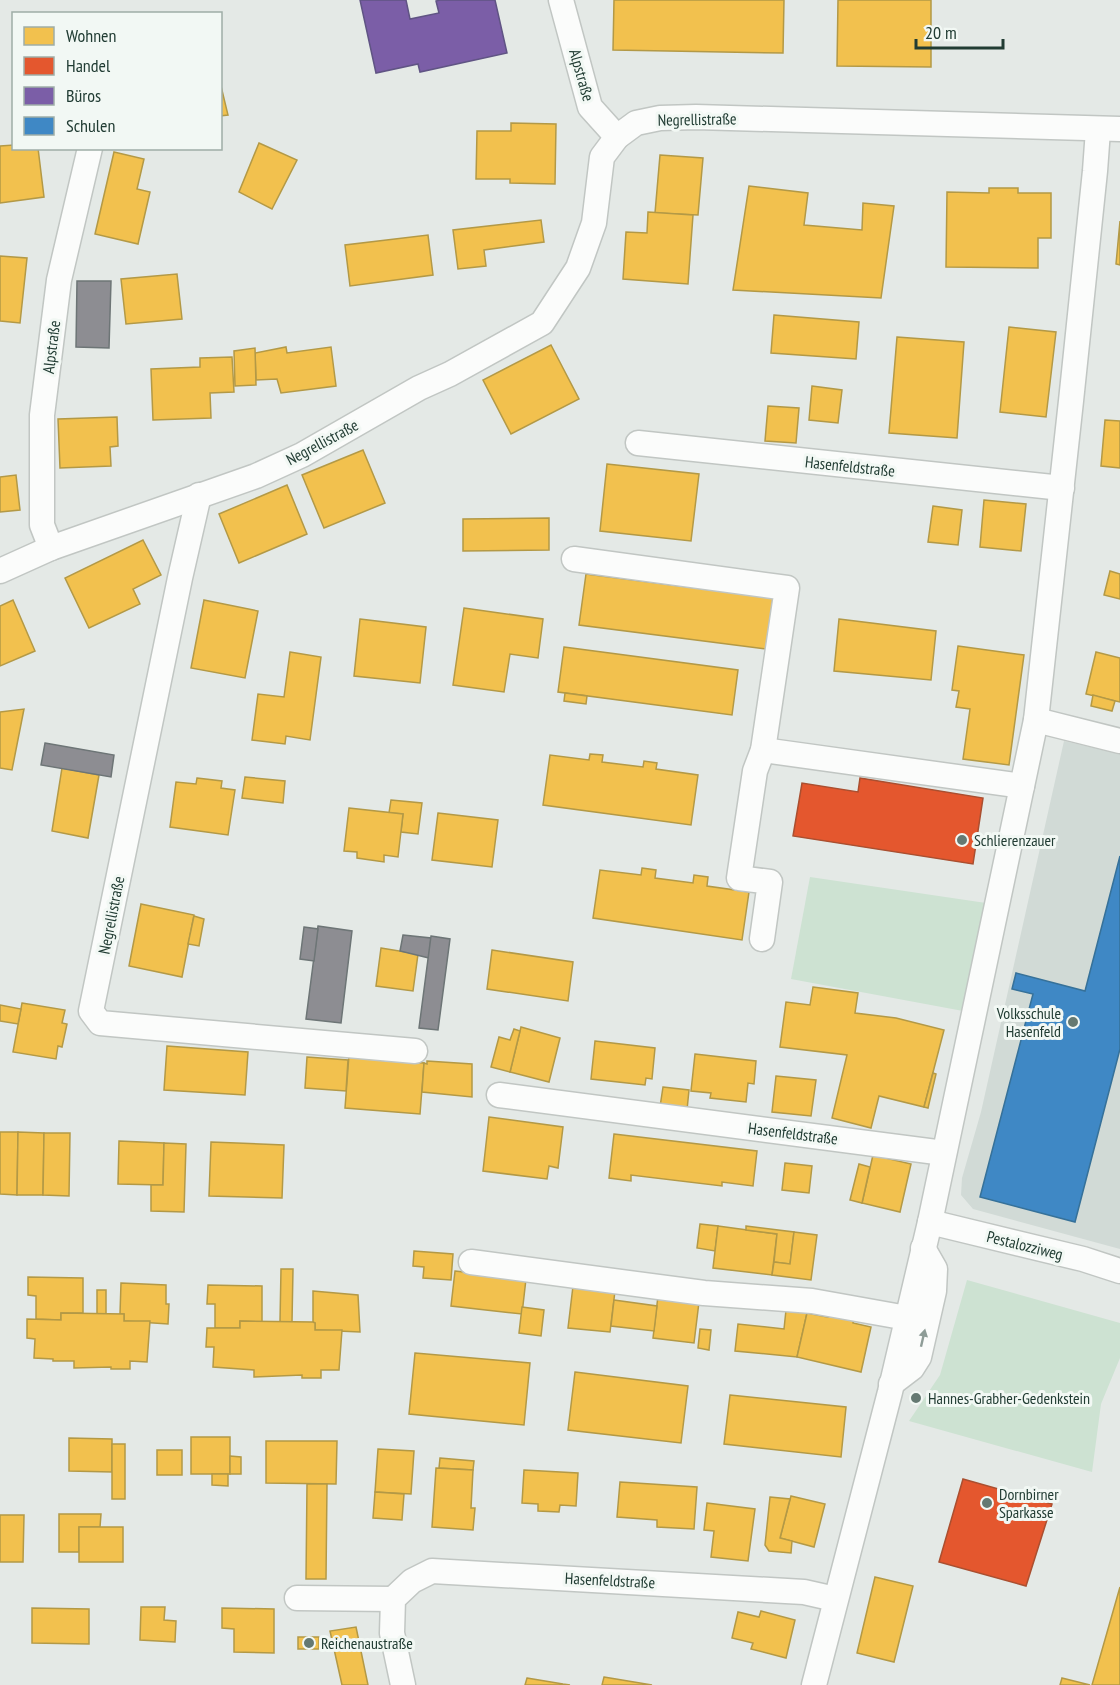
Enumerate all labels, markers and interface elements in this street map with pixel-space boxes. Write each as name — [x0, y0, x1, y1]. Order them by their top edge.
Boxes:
legend — [12, 12, 222, 150]
scale bar — [916, 12, 1003, 50]
text: 20 m — [925, 21, 957, 44]
text: Wohnen — [66, 24, 116, 47]
street label: Alpstraße — [565, 47, 599, 103]
text: Handel — [66, 54, 111, 77]
text: Büros — [66, 84, 101, 107]
street label: Negrellistraße — [657, 108, 737, 130]
text: Schulen — [66, 114, 115, 137]
street label: Alpstraße — [38, 319, 64, 375]
street label: Negrellistraße — [282, 415, 362, 469]
street label: Hasenfeldstraße — [804, 451, 896, 481]
place label: Schlierenzauer — [974, 830, 1056, 850]
marker: Schlierenzauer — [955, 833, 969, 847]
street label: Negrellistraße — [94, 874, 128, 956]
place label: Volksschule Hasenfeld — [996, 1003, 1061, 1041]
marker: Volksschule Hasenfeld — [1066, 1015, 1080, 1029]
street label: Hasenfeldstraße — [747, 1118, 839, 1148]
street label: Pestalozziweg — [985, 1226, 1065, 1264]
one-way arrow — [919, 1329, 929, 1348]
place label: Hannes-Grabher-Gedenkstein — [928, 1388, 1090, 1408]
marker: Hannes-Grabher-Gedenkstein — [909, 1391, 923, 1405]
place label: Dornbirner Sparkasse — [999, 1484, 1059, 1522]
marker: Dornbirner Sparkasse — [980, 1496, 994, 1510]
street label: Hasenfeldstraße — [564, 1568, 656, 1592]
place label: Reichenaustraße — [321, 1633, 413, 1653]
marker: Reichenaustraße — [302, 1636, 316, 1650]

